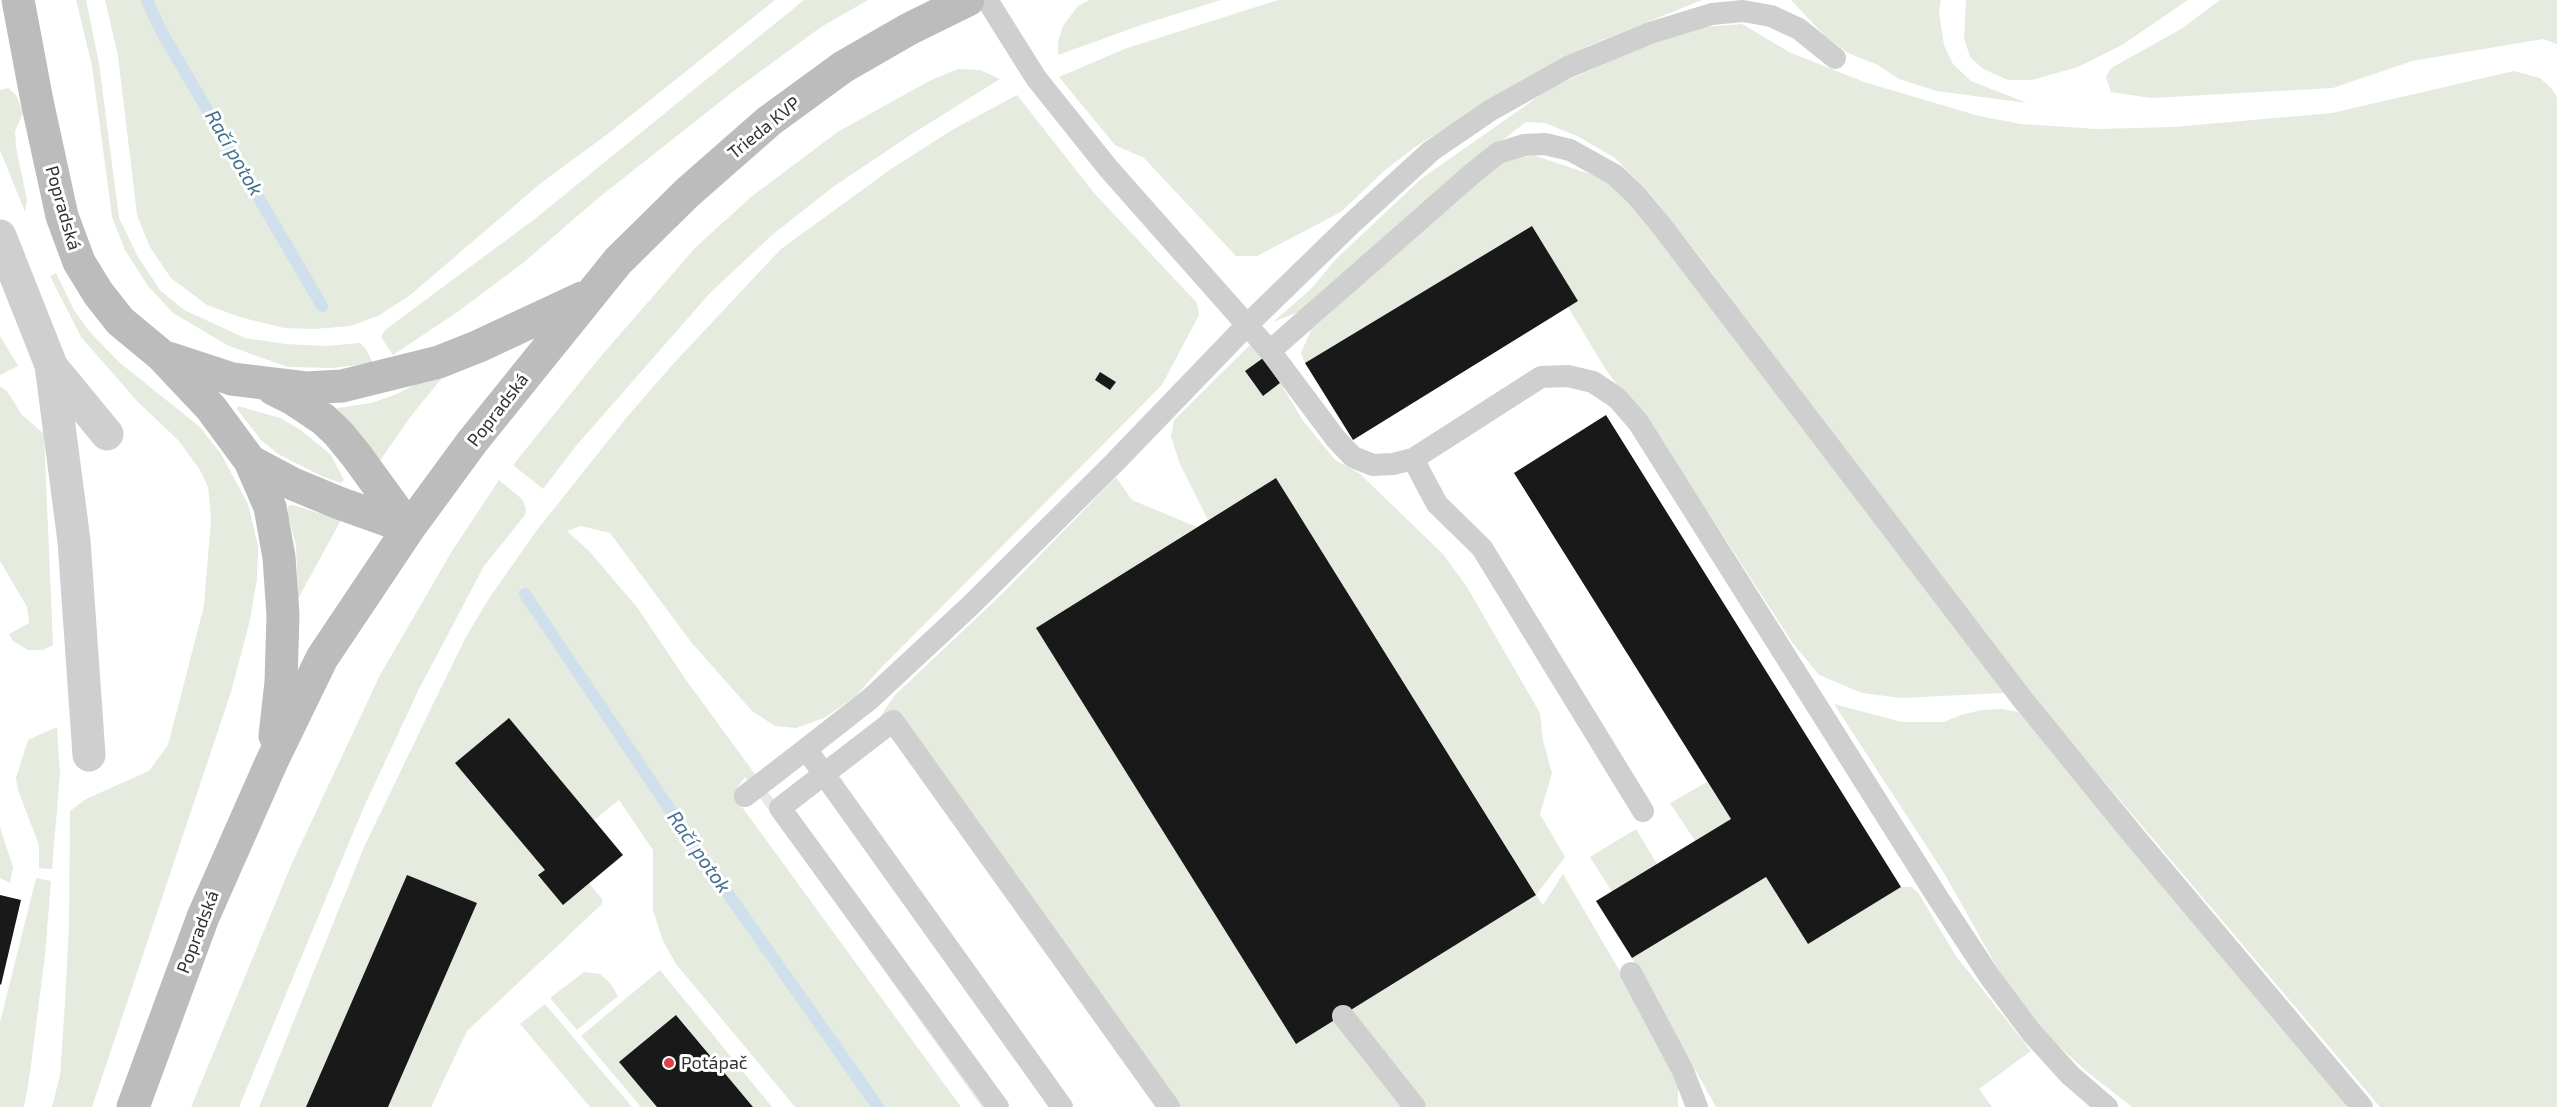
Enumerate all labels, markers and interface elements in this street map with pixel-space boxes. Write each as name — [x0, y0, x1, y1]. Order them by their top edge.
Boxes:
street label: Trieda KVP — [724, 92, 804, 164]
water label: Račí potok — [200, 106, 268, 200]
street label: Popradská — [41, 163, 85, 253]
street label: Popradská — [463, 369, 533, 451]
water label: Račí potok — [662, 806, 736, 898]
street label: Popradská — [172, 888, 224, 976]
place label: Potápač — [681, 1052, 748, 1074]
marker: Potápač — [662, 1056, 676, 1070]

